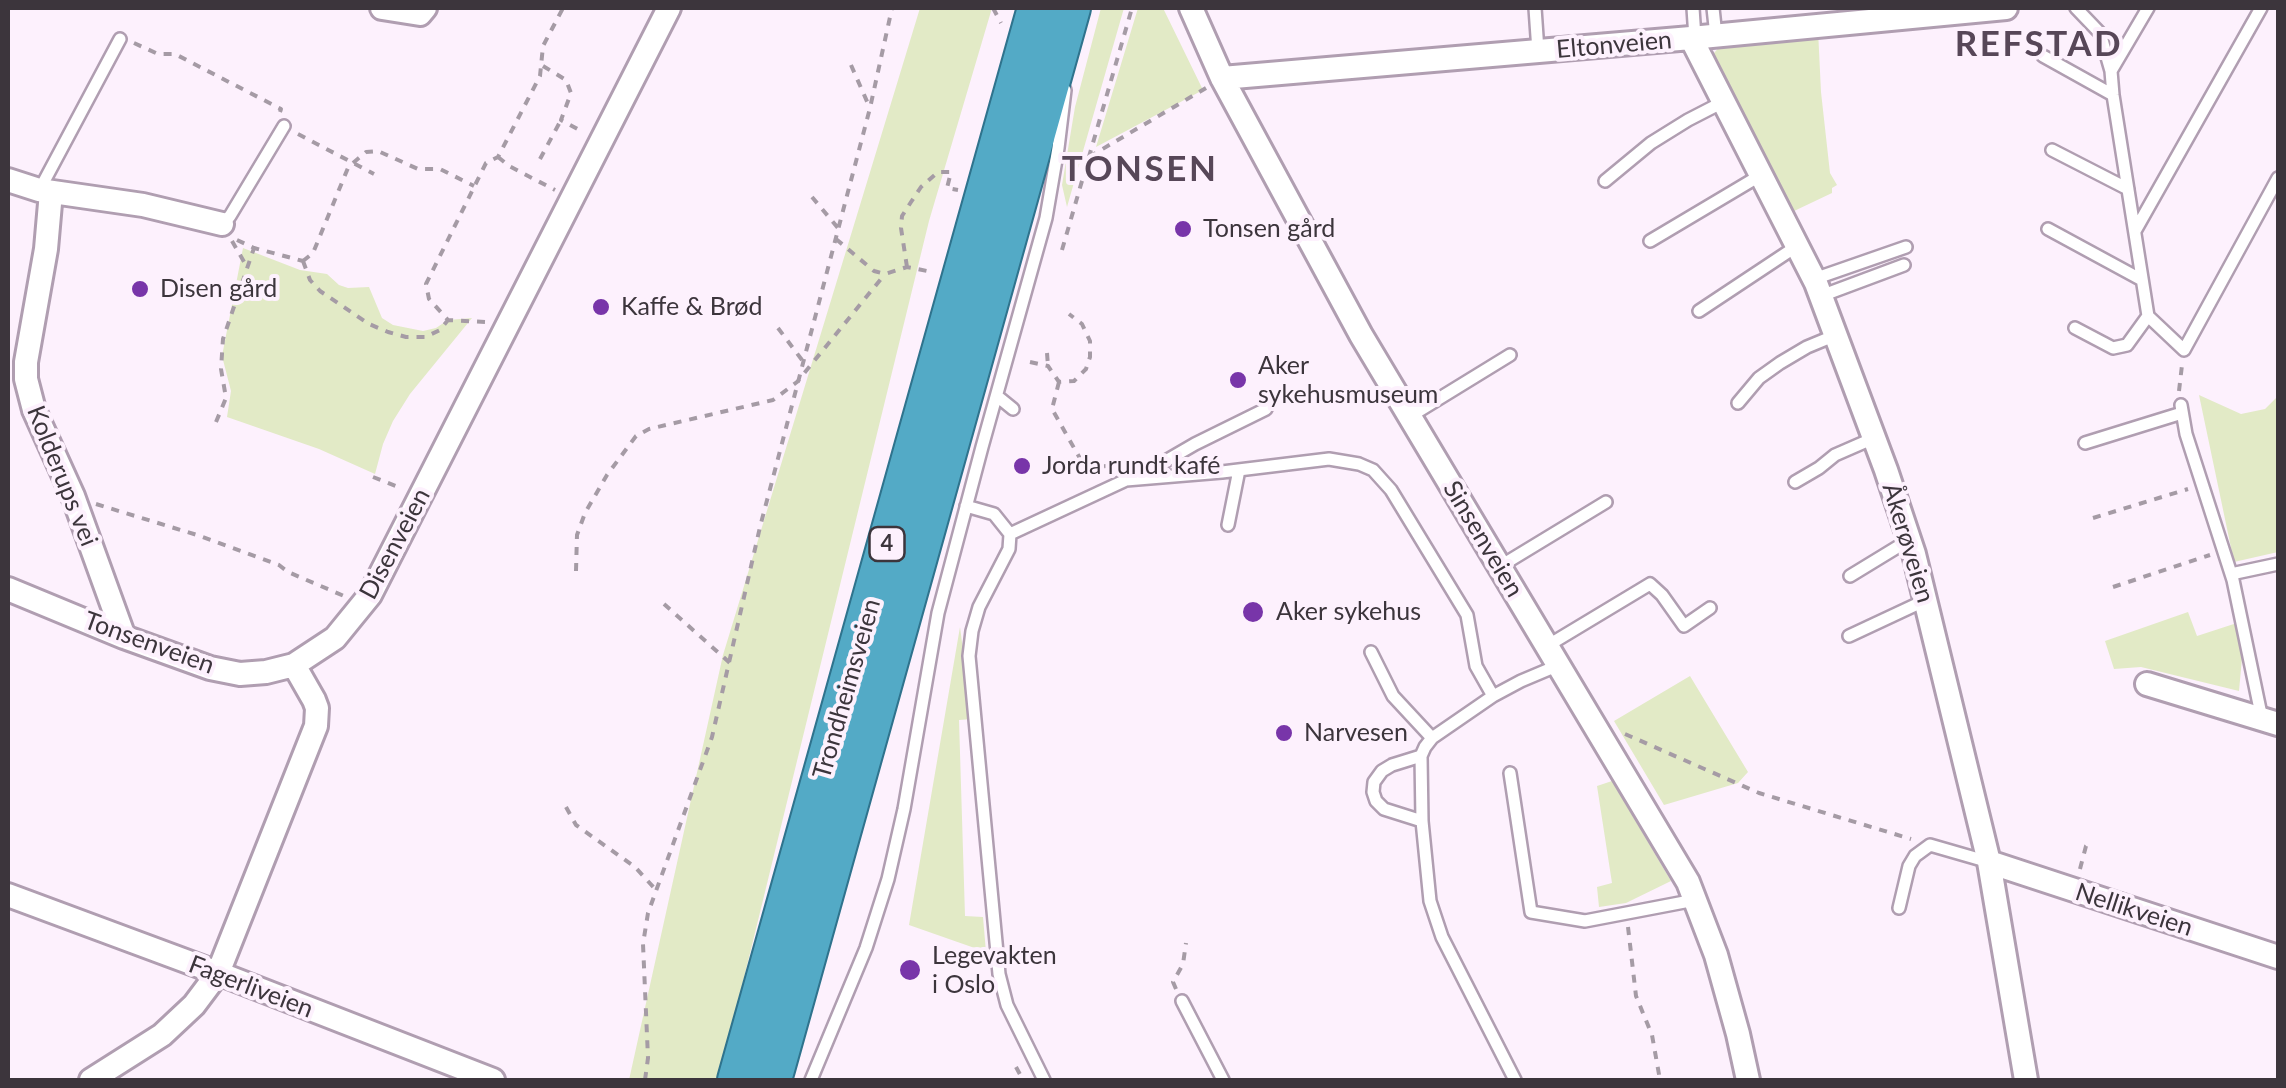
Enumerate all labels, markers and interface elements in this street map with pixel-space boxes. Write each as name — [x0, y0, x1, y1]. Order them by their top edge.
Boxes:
district label: REFSTAD — [1955, 24, 2123, 66]
street label: Eltonveien — [1555, 25, 1673, 65]
district label: TONSEN — [1062, 149, 1218, 191]
place label: Tonsen gård — [1203, 214, 1335, 244]
marker: Tonsen gård — [1172, 218, 1194, 240]
place label: Disen gård — [160, 274, 277, 304]
marker: Disen gård — [129, 278, 151, 300]
place label: Kaffe & Brød — [621, 292, 762, 322]
marker: Kaffe & Brød — [590, 296, 612, 318]
place label: Aker sykehusmuseum — [1258, 351, 1438, 410]
marker: Aker sykehusmuseum — [1227, 369, 1249, 391]
street label: Kolderups vei — [20, 401, 104, 551]
place label: Jorda rundt kafé — [1042, 451, 1221, 481]
marker: Jorda rundt kafé — [1011, 455, 1033, 477]
street label: Sinsenveien — [1437, 476, 1529, 602]
street label: Åkerøveien — [1876, 480, 1940, 606]
street label: Disenveien — [353, 483, 437, 605]
road number: 4 — [870, 527, 904, 561]
street label: Trondheimsveien — [807, 595, 887, 783]
place label: Aker sykehus — [1276, 597, 1421, 627]
marker: Aker sykehus — [1240, 599, 1266, 625]
street label: Tonsenveien — [80, 606, 218, 680]
place label: Narvesen — [1304, 718, 1408, 748]
marker: Narvesen — [1273, 722, 1295, 744]
street label: Nellikveien — [2072, 877, 2196, 943]
place label: Legevakten i Oslo — [932, 941, 1057, 1000]
street label: Fagerliveien — [185, 950, 317, 1024]
marker: Legevakten i Oslo — [897, 957, 923, 983]

